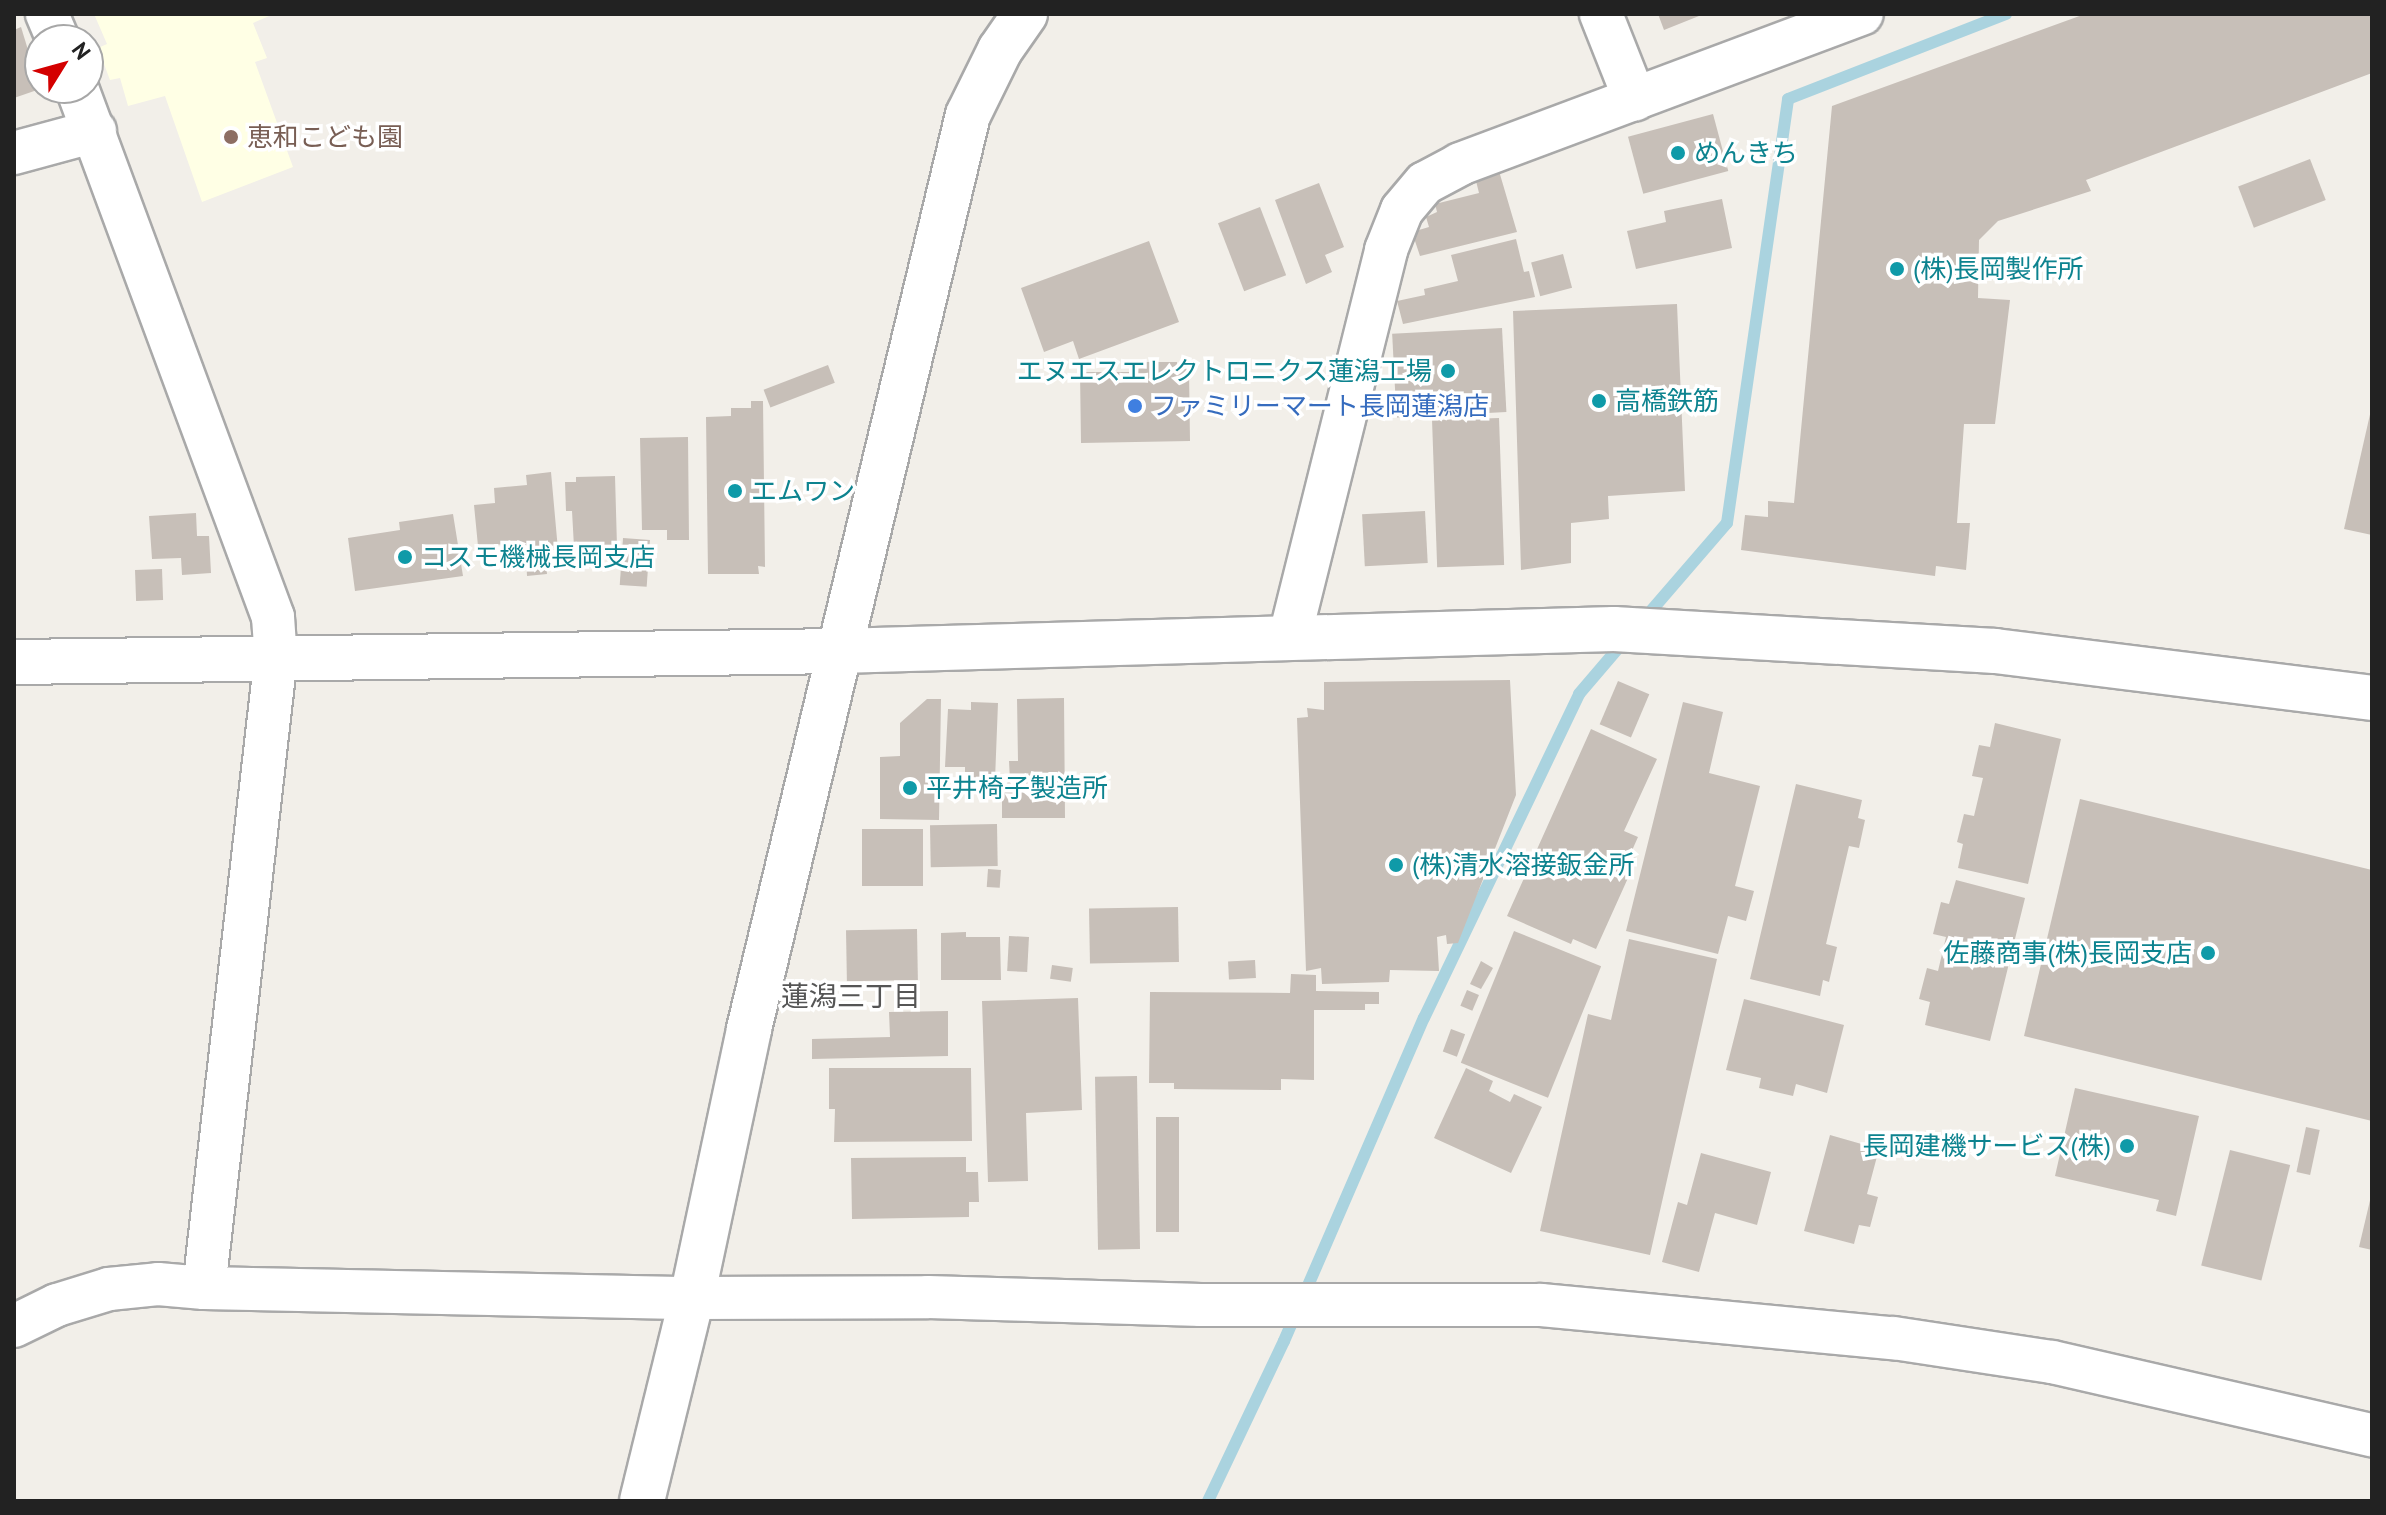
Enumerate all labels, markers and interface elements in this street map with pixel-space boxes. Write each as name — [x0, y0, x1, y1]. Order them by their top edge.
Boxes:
north arrow — [24, 24, 104, 104]
text: N — [66, 37, 97, 65]
place label: 恵和こども園 — [247, 121, 403, 153]
marker: 恵和こども園 — [222, 128, 240, 146]
place label: めんきち — [1694, 137, 1798, 169]
marker: めんきち — [1669, 144, 1687, 162]
place label: (株)長岡製作所 — [1913, 253, 2084, 285]
marker: (株)長岡製作所 — [1888, 260, 1906, 278]
place label: エヌエスエレクトロニクス蓮潟工場 — [1016, 355, 1432, 387]
marker: エヌエスエレクトロニクス蓮潟工場 — [1439, 362, 1457, 380]
place label: 高橋鉄筋 — [1615, 385, 1719, 417]
place label: ファミリーマート長岡蓮潟店 — [1151, 390, 1489, 422]
marker: 高橋鉄筋 — [1590, 392, 1608, 410]
marker: ファミリーマート長岡蓮潟店 — [1126, 397, 1144, 415]
place label: エムワン — [751, 475, 855, 507]
marker: エムワン — [726, 482, 744, 500]
place label: コスモ機械長岡支店 — [421, 541, 655, 573]
marker: コスモ機械長岡支店 — [396, 548, 414, 566]
place label: 平井椅子製造所 — [926, 772, 1108, 804]
marker: 平井椅子製造所 — [901, 779, 919, 797]
place label: (株)清水溶接鈑金所 — [1412, 849, 1635, 881]
marker: (株)清水溶接鈑金所 — [1387, 856, 1405, 874]
place label: 佐藤商事(株)長岡支店 — [1943, 937, 2192, 969]
marker: 佐藤商事(株)長岡支店 — [2199, 944, 2217, 962]
district label: 蓮潟三丁目 — [781, 979, 921, 1013]
place label: 長岡建機サービス(株) — [1862, 1130, 2111, 1162]
marker: 長岡建機サービス(株) — [2118, 1137, 2136, 1155]

